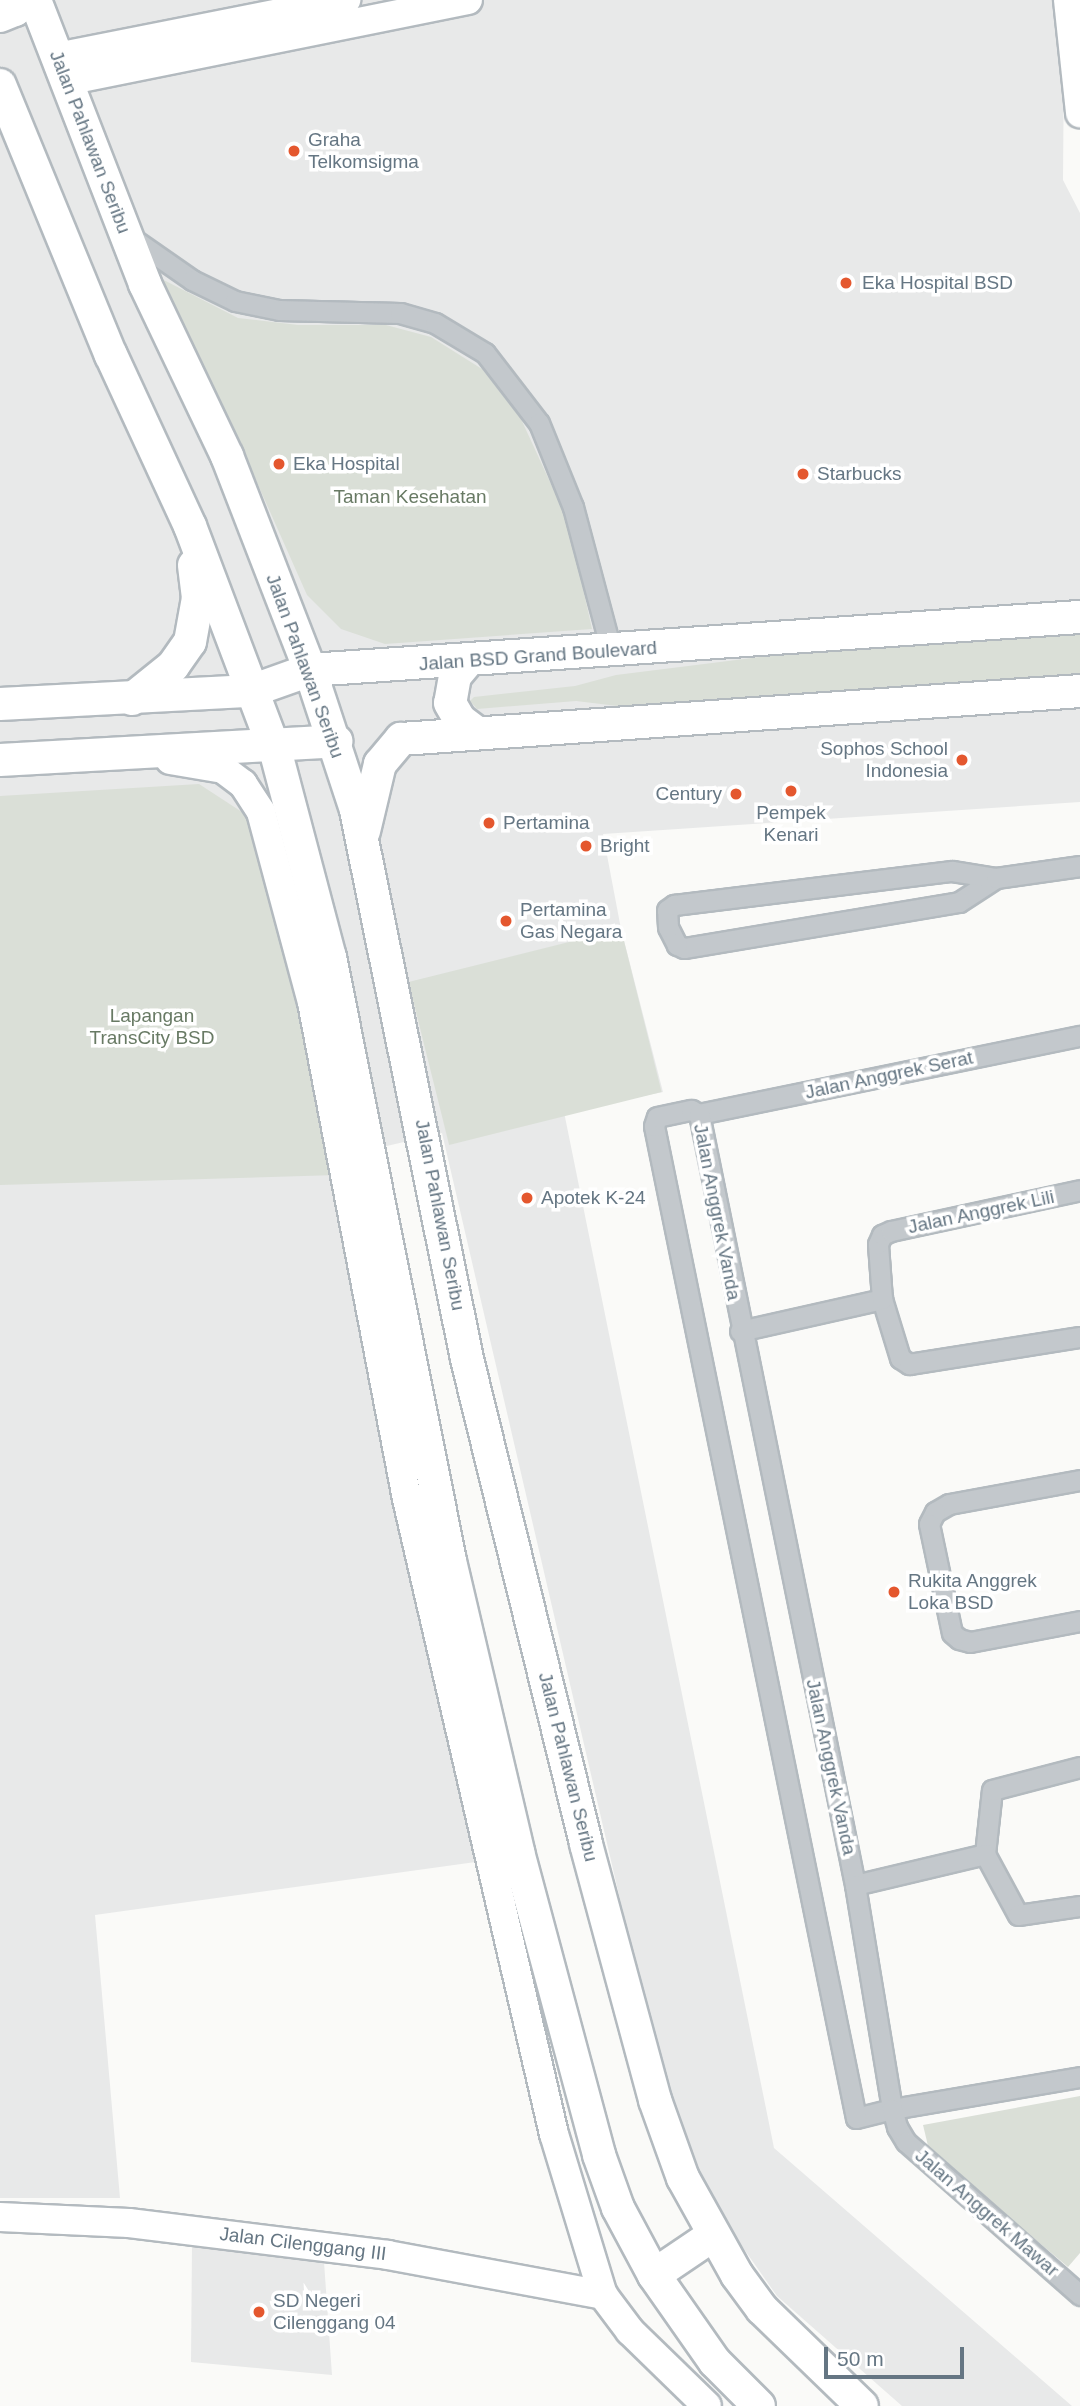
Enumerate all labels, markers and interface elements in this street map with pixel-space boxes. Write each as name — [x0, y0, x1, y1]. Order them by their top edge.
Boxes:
street label: Jalan Pahlawan Seribu — [45, 47, 135, 237]
place label: Graha Telkomsigma — [308, 129, 419, 173]
marker: Graha Telkomsigma — [286, 143, 302, 159]
place label: Eka Hospital BSD — [862, 272, 1013, 294]
marker: Eka Hospital BSD — [836, 273, 856, 293]
place label: Eka Hospital — [293, 453, 400, 475]
marker: Eka Hospital — [271, 456, 287, 472]
place label: Starbucks — [817, 463, 901, 485]
marker: Starbucks — [795, 466, 811, 482]
park label: Taman Kesehatan — [333, 486, 487, 508]
street label: Jalan Pahlawan Seribu — [261, 571, 349, 761]
street label: Jalan BSD Grand Boulevard — [418, 636, 658, 676]
place label: Sophos School Indonesia — [820, 738, 948, 782]
marker: Sophos School Indonesia — [954, 752, 970, 768]
place label: Century — [655, 783, 722, 805]
marker: Pempek Kenari — [783, 783, 799, 799]
marker: Century — [728, 786, 744, 802]
place label: Pempek Kenari — [756, 802, 826, 846]
place label: Pertamina — [503, 812, 590, 834]
marker: Pertamina — [481, 815, 497, 831]
place label: Bright — [600, 835, 650, 857]
marker: Bright — [578, 838, 594, 854]
place label: Pertamina Gas Negara — [520, 899, 622, 943]
marker: Pertamina Gas Negara — [498, 913, 514, 929]
park label: Lapangan TransCity BSD — [90, 1005, 214, 1049]
street label: Jalan Anggrek Serat — [802, 1046, 976, 1104]
street label: Jalan Pahlawan Seribu — [410, 1117, 470, 1313]
street label: Jalan Anggrek Vanda — [689, 1121, 745, 1303]
street label: Jalan Anggrek Lili — [905, 1185, 1057, 1239]
place label: Apotek K-24 — [541, 1187, 646, 1209]
marker: Apotek K-24 — [519, 1190, 535, 1206]
place label: Rukita Anggrek Loka BSD — [908, 1570, 1038, 1614]
marker: Rukita Anggrek Loka BSD — [886, 1584, 902, 1600]
street label: Jalan Pahlawan Seribu — [533, 1670, 603, 1864]
street label: Jalan Anggrek Vanda — [801, 1676, 861, 1858]
street label: Jalan Anggrek Mawar — [910, 2144, 1064, 2282]
street label: Jalan Cilenggang III — [218, 2222, 388, 2266]
place label: SD Negeri Cilenggang 04 — [273, 2290, 396, 2334]
marker: SD Negeri Cilenggang 04 — [251, 2304, 267, 2320]
scale bar — [828, 2332, 968, 2376]
text: 50 m — [837, 2347, 884, 2370]

